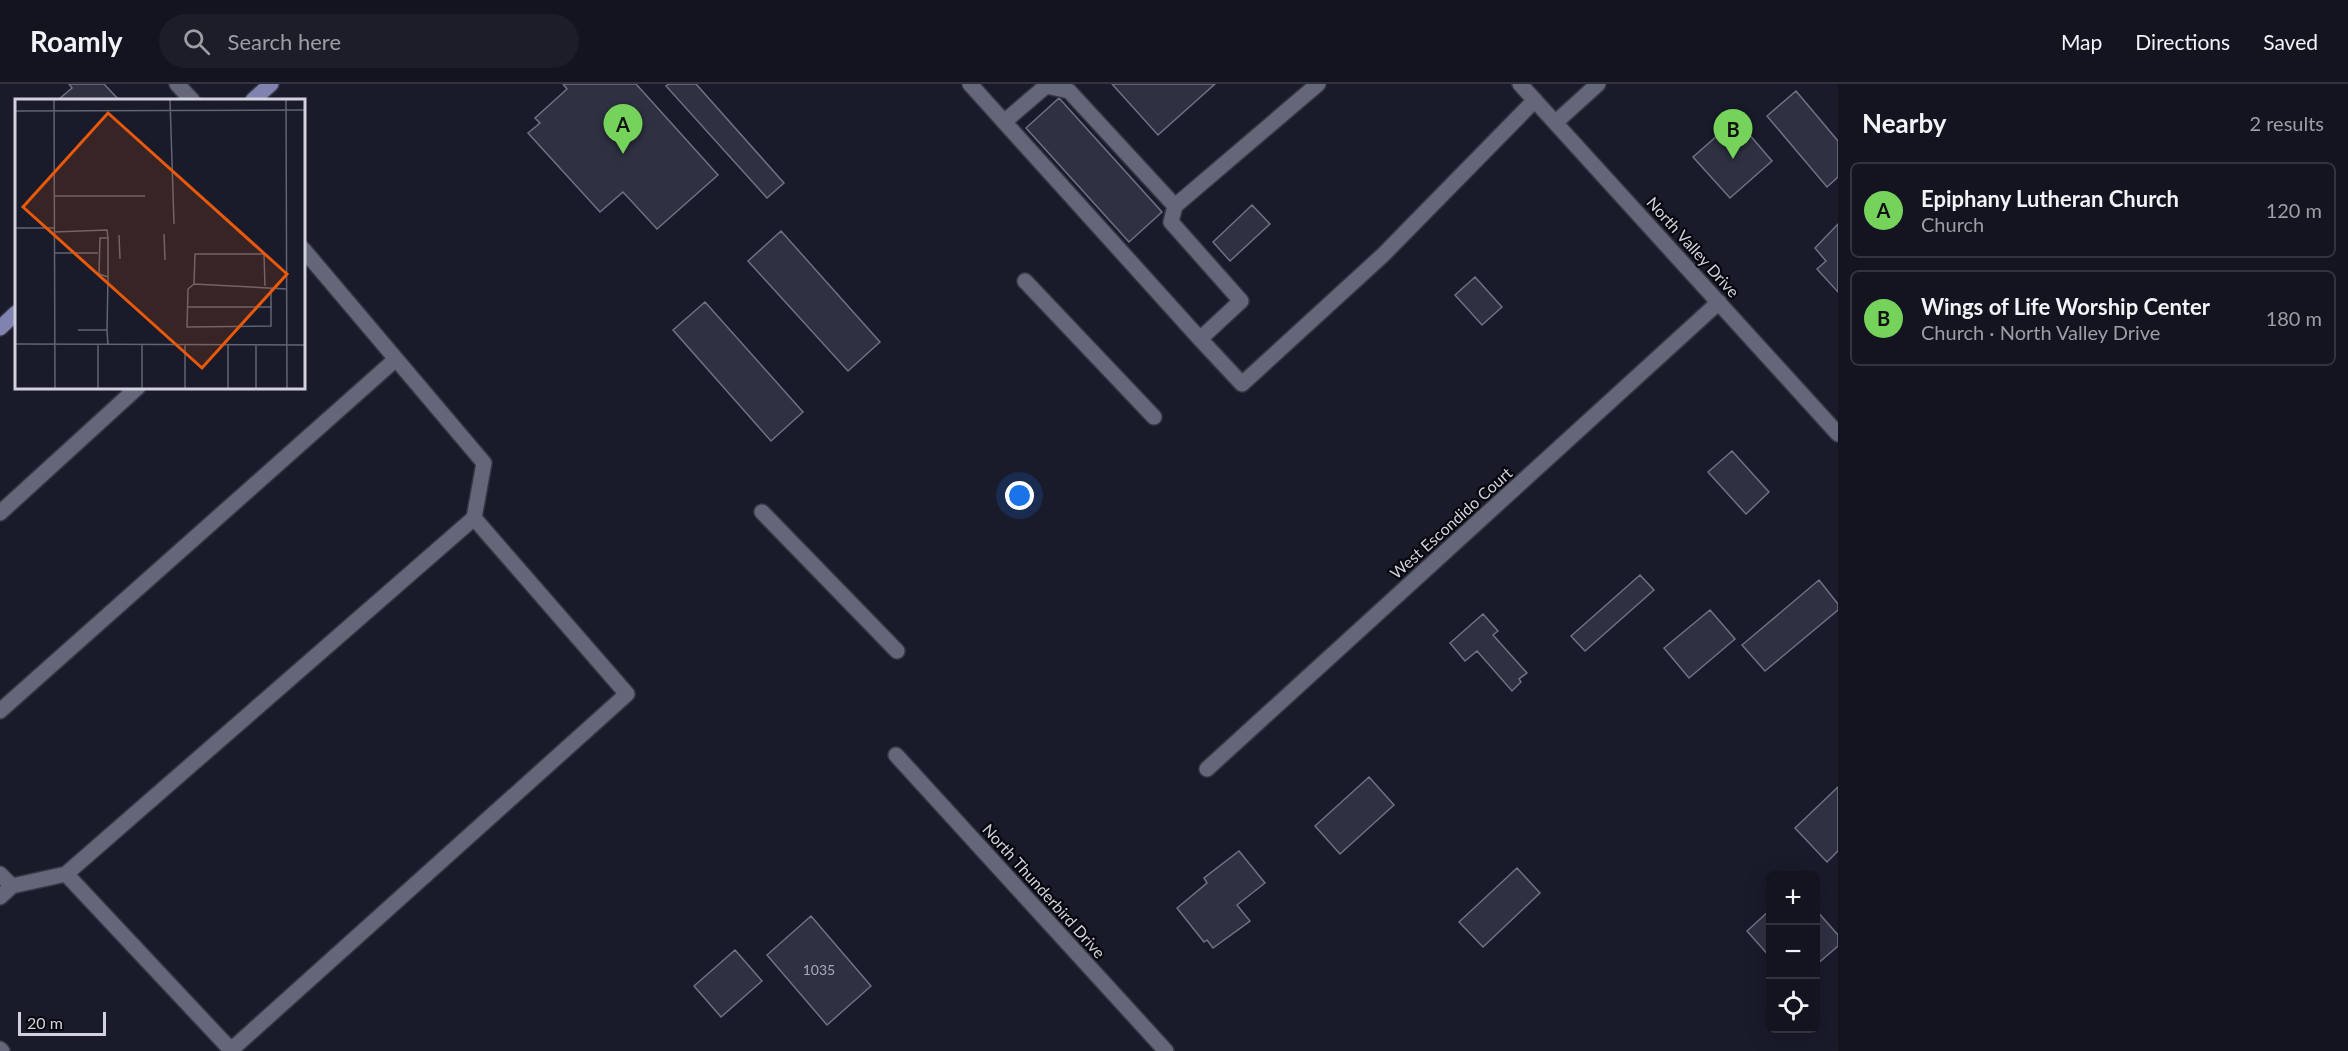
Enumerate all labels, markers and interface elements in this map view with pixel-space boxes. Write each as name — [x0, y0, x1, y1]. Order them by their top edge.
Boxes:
search box — [159, 14, 579, 68]
text: Roamly — [30, 24, 123, 58]
icon: search — [180, 25, 213, 58]
text: Search here — [228, 28, 341, 55]
text: Map — [2061, 29, 2102, 54]
text: Directions — [2135, 29, 2230, 54]
text: Saved — [2263, 29, 2318, 54]
inset map — [15, 99, 304, 388]
pin: A — [604, 104, 642, 154]
text: Nearby — [1862, 107, 1947, 139]
pin: B — [1714, 110, 1752, 159]
text: 2 results — [2249, 111, 2324, 135]
text: Epiphany Lutheran Church — [1921, 185, 2179, 212]
street label: North Valley Drive — [1643, 193, 1743, 301]
text: A — [1877, 198, 1890, 222]
text: 120 m — [2266, 198, 2322, 222]
text: Church — [1921, 212, 1984, 236]
text: Wings of Life Worship Center — [1921, 293, 2210, 320]
text: B — [1877, 306, 1890, 330]
text: 180 m — [2266, 306, 2322, 330]
text: Church · North Valley Drive — [1921, 320, 2160, 344]
street label: West Escondido Court — [1386, 463, 1516, 582]
your location — [1005, 481, 1034, 510]
street label: North Thunderbird Drive — [979, 820, 1110, 962]
map controls — [1766, 871, 1820, 1033]
button: + — [1766, 871, 1820, 925]
button: − — [1766, 925, 1820, 979]
house number: 1035 — [803, 961, 835, 978]
button: locate — [1766, 979, 1820, 1033]
scale bar — [18, 1009, 106, 1036]
text: 20 m — [27, 1013, 63, 1032]

